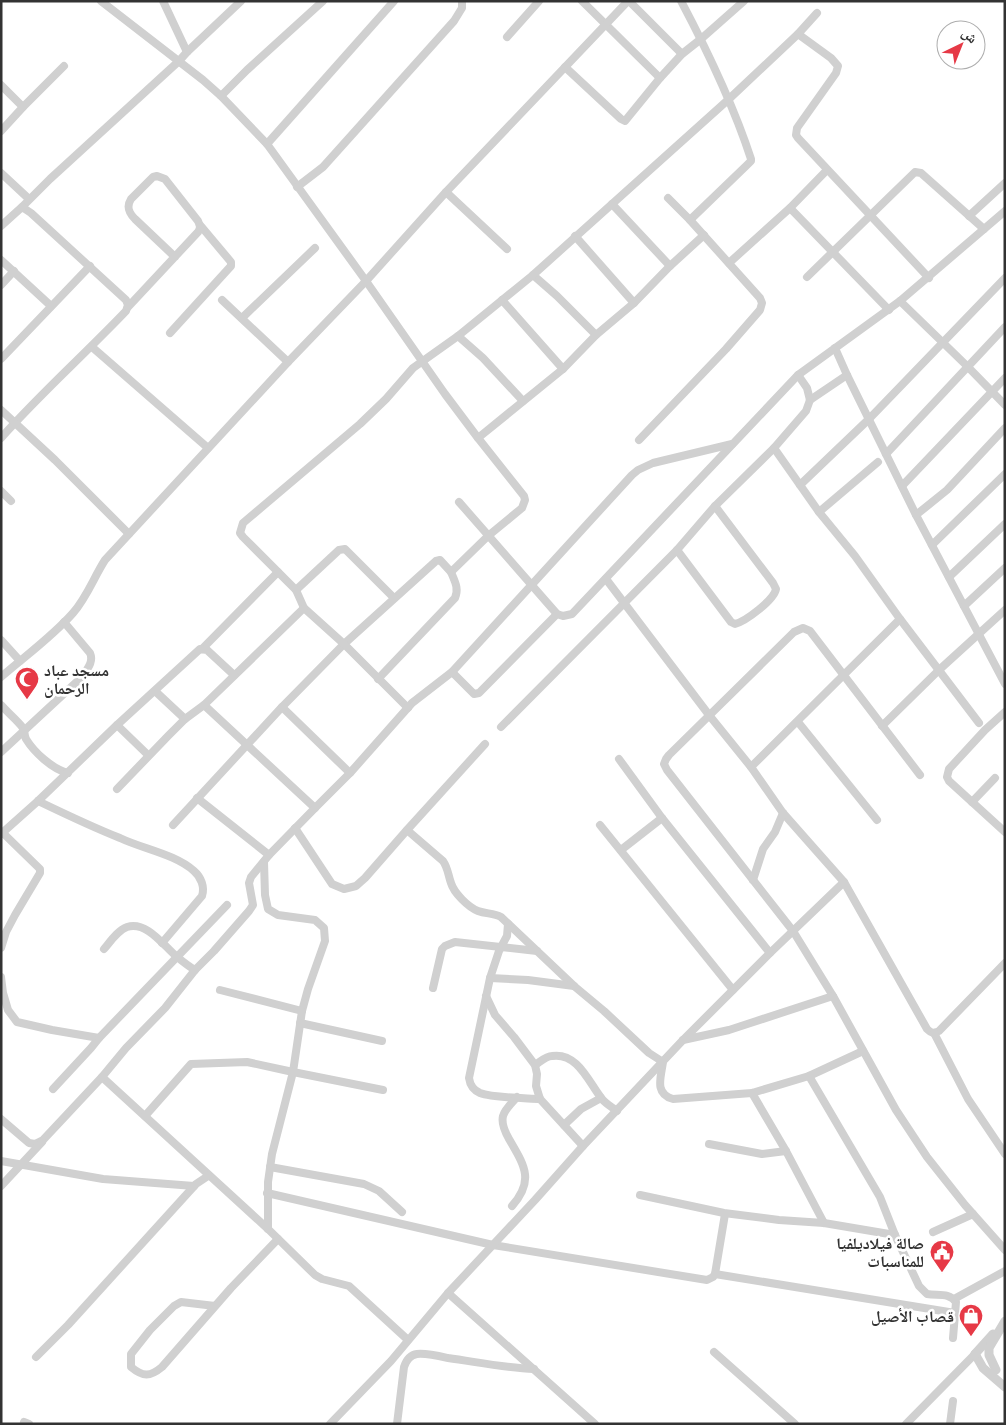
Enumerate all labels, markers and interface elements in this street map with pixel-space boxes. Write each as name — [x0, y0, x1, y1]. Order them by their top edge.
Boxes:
north arrow — [936, 20, 986, 70]
text: ش — [958, 24, 982, 47]
place label: مسجد عباد الرحمان — [44, 660, 109, 698]
mosque icon: مسجد عباد الرحمان — [14, 666, 40, 700]
place label: صالة فيلاديلفيا للمناسبات — [836, 1233, 924, 1271]
public building icon: صالة فيلاديلفيا للمناسبات — [929, 1239, 955, 1273]
shop icon: قصاب الأصيل — [958, 1303, 984, 1337]
place label: قصاب الأصيل — [871, 1306, 954, 1326]

